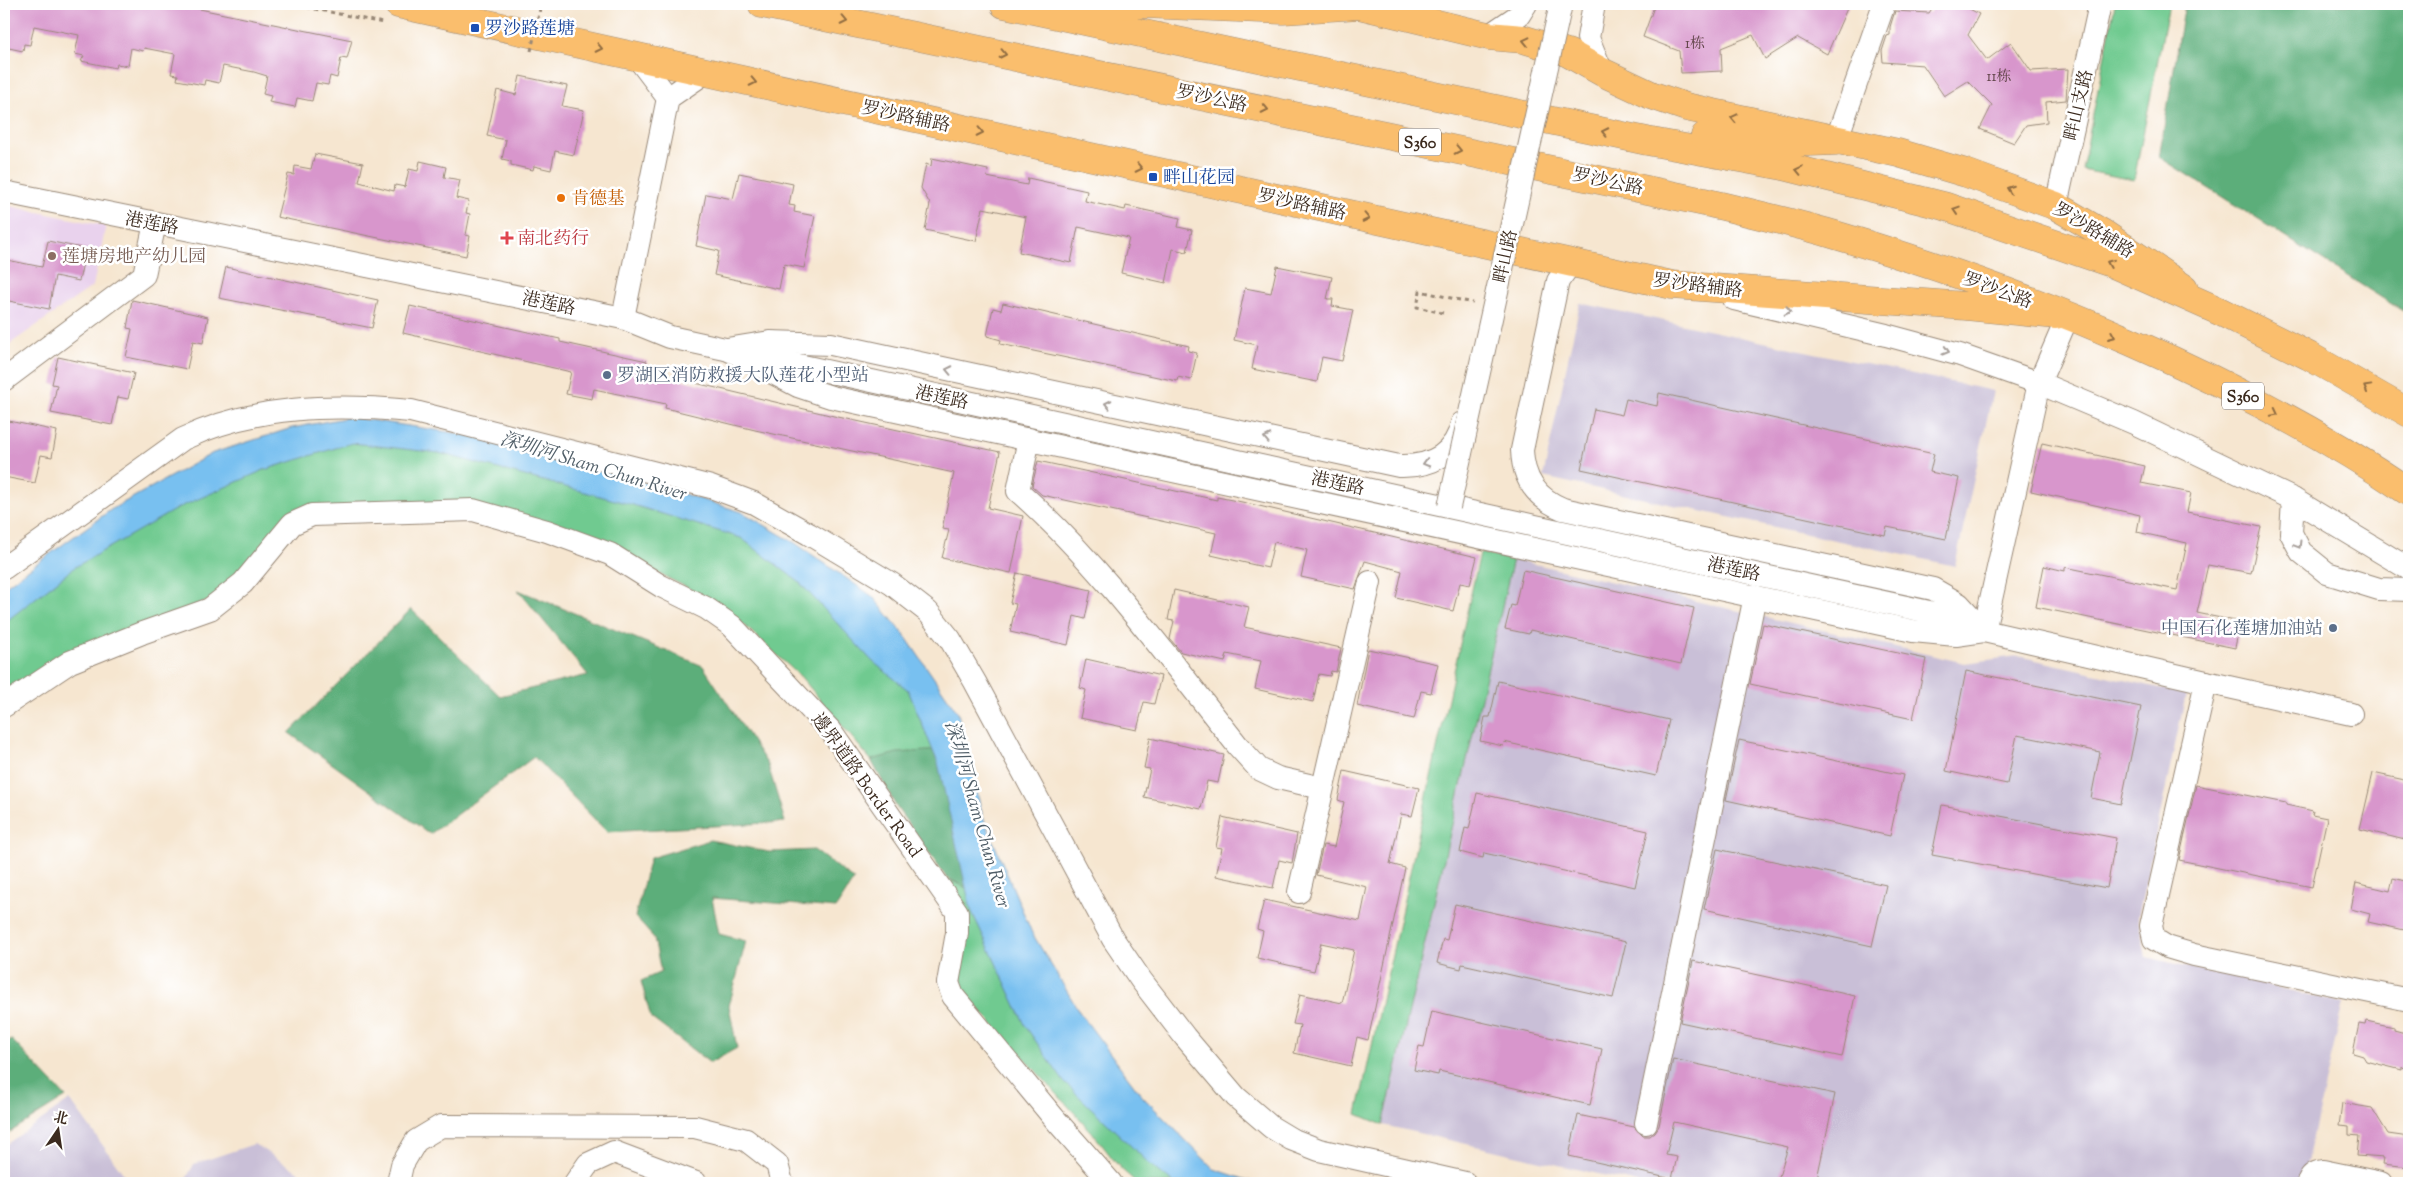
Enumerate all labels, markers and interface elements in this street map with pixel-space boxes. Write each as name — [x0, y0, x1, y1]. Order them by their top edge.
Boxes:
one-way arrow — [840, 15, 849, 26]
place label: 罗沙路莲塘 — [485, 17, 575, 43]
marker: 罗沙路莲塘 — [469, 22, 481, 34]
house number: 1栋 — [1685, 34, 1705, 55]
one-way arrow — [1521, 36, 1530, 47]
one-way arrow — [595, 42, 604, 53]
one-way arrow — [999, 49, 1008, 59]
house number: 11栋 — [1986, 67, 2012, 88]
street label: 畔山支路 — [2059, 67, 2101, 143]
one-way arrow — [749, 76, 758, 87]
street label: 罗沙公路 — [1174, 80, 1250, 120]
street label: 罗沙路辅路 — [859, 96, 952, 140]
one-way arrow — [1260, 104, 1269, 114]
one-way arrow — [1730, 113, 1739, 124]
one-way arrow — [976, 127, 985, 137]
one-way arrow — [1601, 127, 1610, 138]
road number: S360 — [1399, 128, 1441, 156]
one-way arrow — [1454, 144, 1463, 155]
one-way arrow — [1134, 162, 1143, 172]
street label: 罗沙公路 — [1570, 163, 1646, 203]
one-way arrow — [1794, 165, 1803, 176]
place label: 畔山花园 — [1163, 166, 1235, 192]
marker: 畔山花园 — [1147, 171, 1159, 183]
street label: 罗沙路辅路 — [1255, 184, 1348, 228]
one-way arrow — [2006, 185, 2015, 195]
place label: 肯德基 — [571, 187, 625, 213]
marker: 肯德基 — [555, 192, 567, 204]
street label: 罗沙路辅路 — [2048, 197, 2138, 266]
one-way arrow — [1953, 206, 1961, 216]
street label: 港莲路 — [123, 207, 181, 243]
one-way arrow — [1361, 212, 1370, 223]
place label: 南北药行 — [517, 227, 589, 253]
street label: 畔山路 — [1489, 227, 1525, 286]
marker: 南北药行 — [501, 232, 513, 244]
place label: 莲塘房地产幼儿园 — [62, 245, 206, 271]
marker: 莲塘房地产幼儿园 — [46, 250, 58, 262]
one-way arrow — [2106, 259, 2115, 269]
street label: 罗沙公路 — [1959, 267, 2036, 316]
street label: 罗沙路辅路 — [1652, 269, 1744, 305]
street label: 港莲路 — [519, 287, 578, 323]
one-way arrow — [1784, 305, 1793, 316]
one-way arrow — [2107, 329, 2116, 340]
one-way arrow — [1941, 346, 1949, 356]
place label: 罗湖区消防救援大队莲花小型站 — [617, 364, 869, 390]
one-way arrow — [945, 365, 954, 376]
marker: 罗湖区消防救援大队莲花小型站 — [601, 369, 613, 381]
street label: 港莲路 — [912, 381, 971, 417]
road number: S360 — [2222, 382, 2264, 410]
one-way arrow — [2364, 385, 2373, 395]
one-way arrow — [1104, 399, 1113, 410]
one-way arrow — [2270, 407, 2279, 417]
water label: 深圳河 Sham Chun River — [497, 426, 690, 509]
one-way arrow — [1263, 433, 1272, 444]
one-way arrow — [1423, 458, 1431, 468]
street label: 港莲路 — [1308, 467, 1367, 503]
one-way arrow — [2291, 540, 2301, 549]
street label: 港莲路 — [1704, 553, 1763, 589]
place label: 中国石化莲塘加油站 — [2161, 617, 2323, 643]
marker: 中国石化莲塘加油站 — [2327, 622, 2339, 634]
street label: 邊界道路 Border Road — [804, 708, 927, 864]
water label: 深圳河 Sham Chun River — [937, 718, 1016, 912]
north arrow — [32, 1104, 82, 1154]
text: 北 — [51, 1108, 70, 1131]

